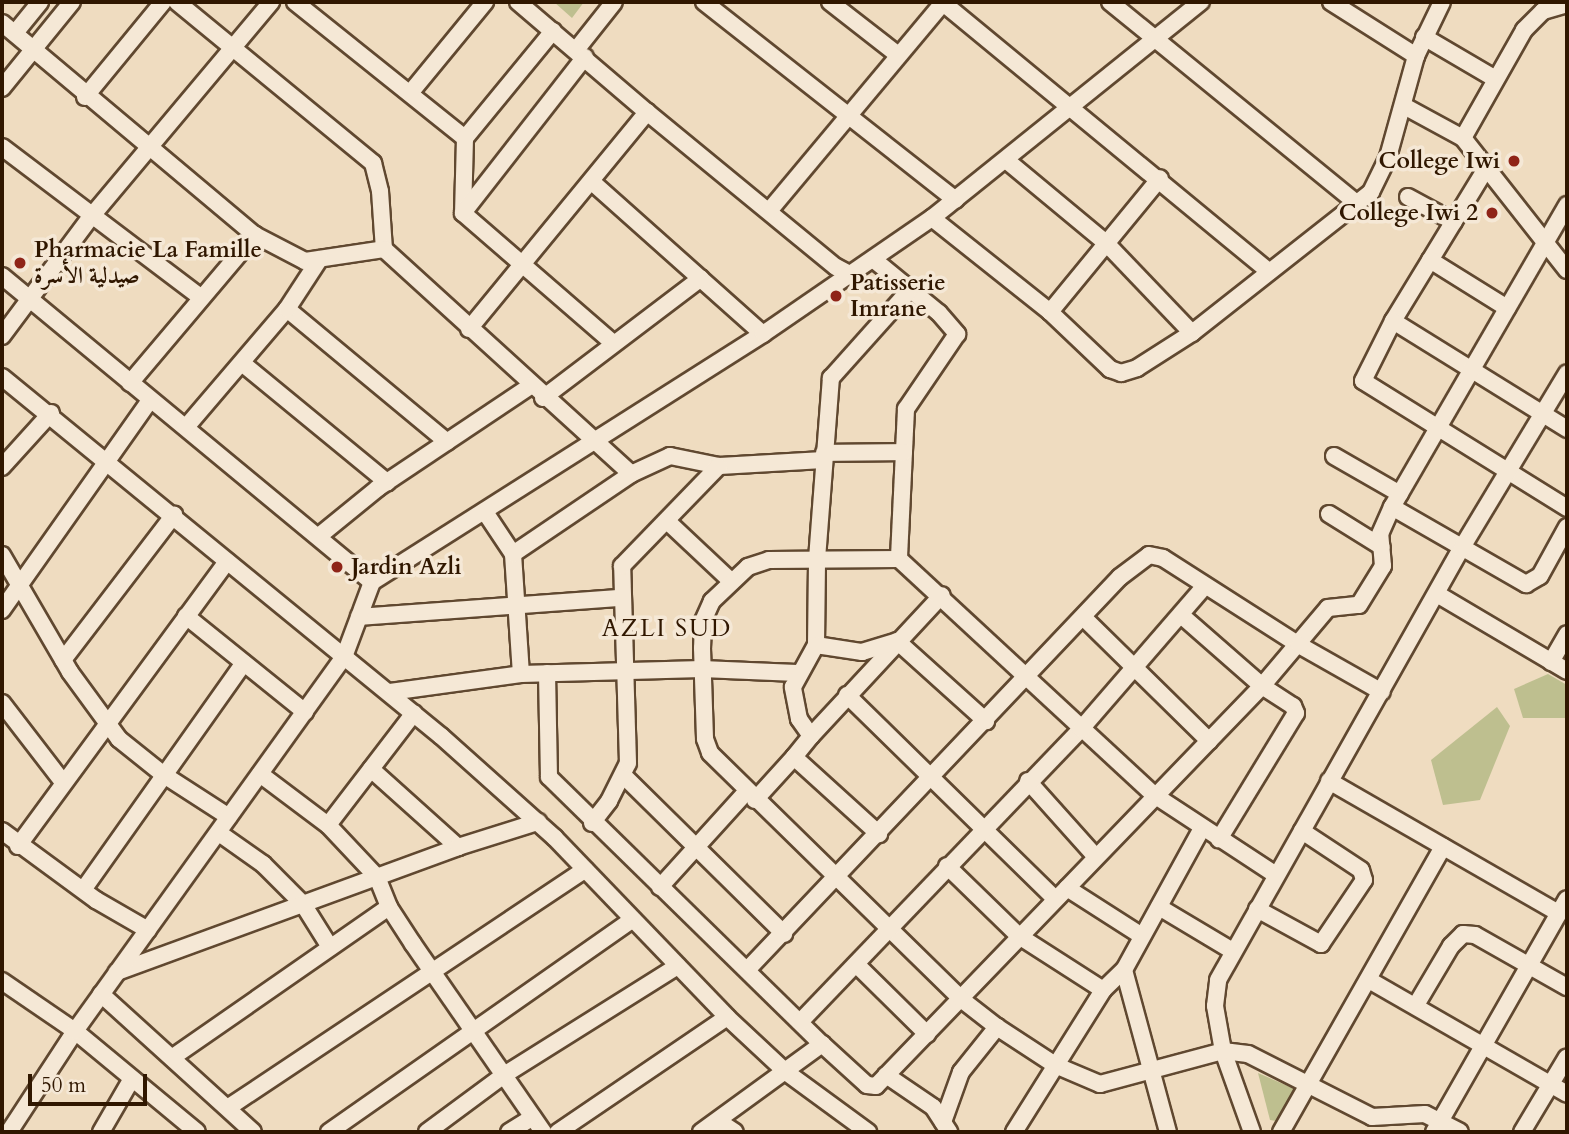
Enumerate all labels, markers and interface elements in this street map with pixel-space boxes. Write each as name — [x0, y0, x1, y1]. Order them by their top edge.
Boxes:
place label: College Iwi — [1379, 147, 1500, 175]
marker: College Iwi — [1506, 153, 1522, 169]
place label: College Iwi 2 — [1339, 199, 1478, 227]
marker: College Iwi 2 — [1484, 205, 1500, 221]
place label: Pharmacie La Famille صيدلية الأسرة — [34, 236, 262, 290]
marker: Pharmacie La Famille صيدلية الأسرة — [12, 255, 28, 271]
place label: Patisserie Imrane — [850, 269, 946, 323]
marker: Patisserie Imrane — [828, 288, 844, 304]
place label: Jardin Azli — [351, 553, 461, 581]
marker: Jardin Azli — [329, 559, 345, 575]
district label: AZLI SUD — [603, 615, 731, 643]
scale bar — [32, 1060, 150, 1104]
text: 50 m — [41, 1071, 86, 1100]

